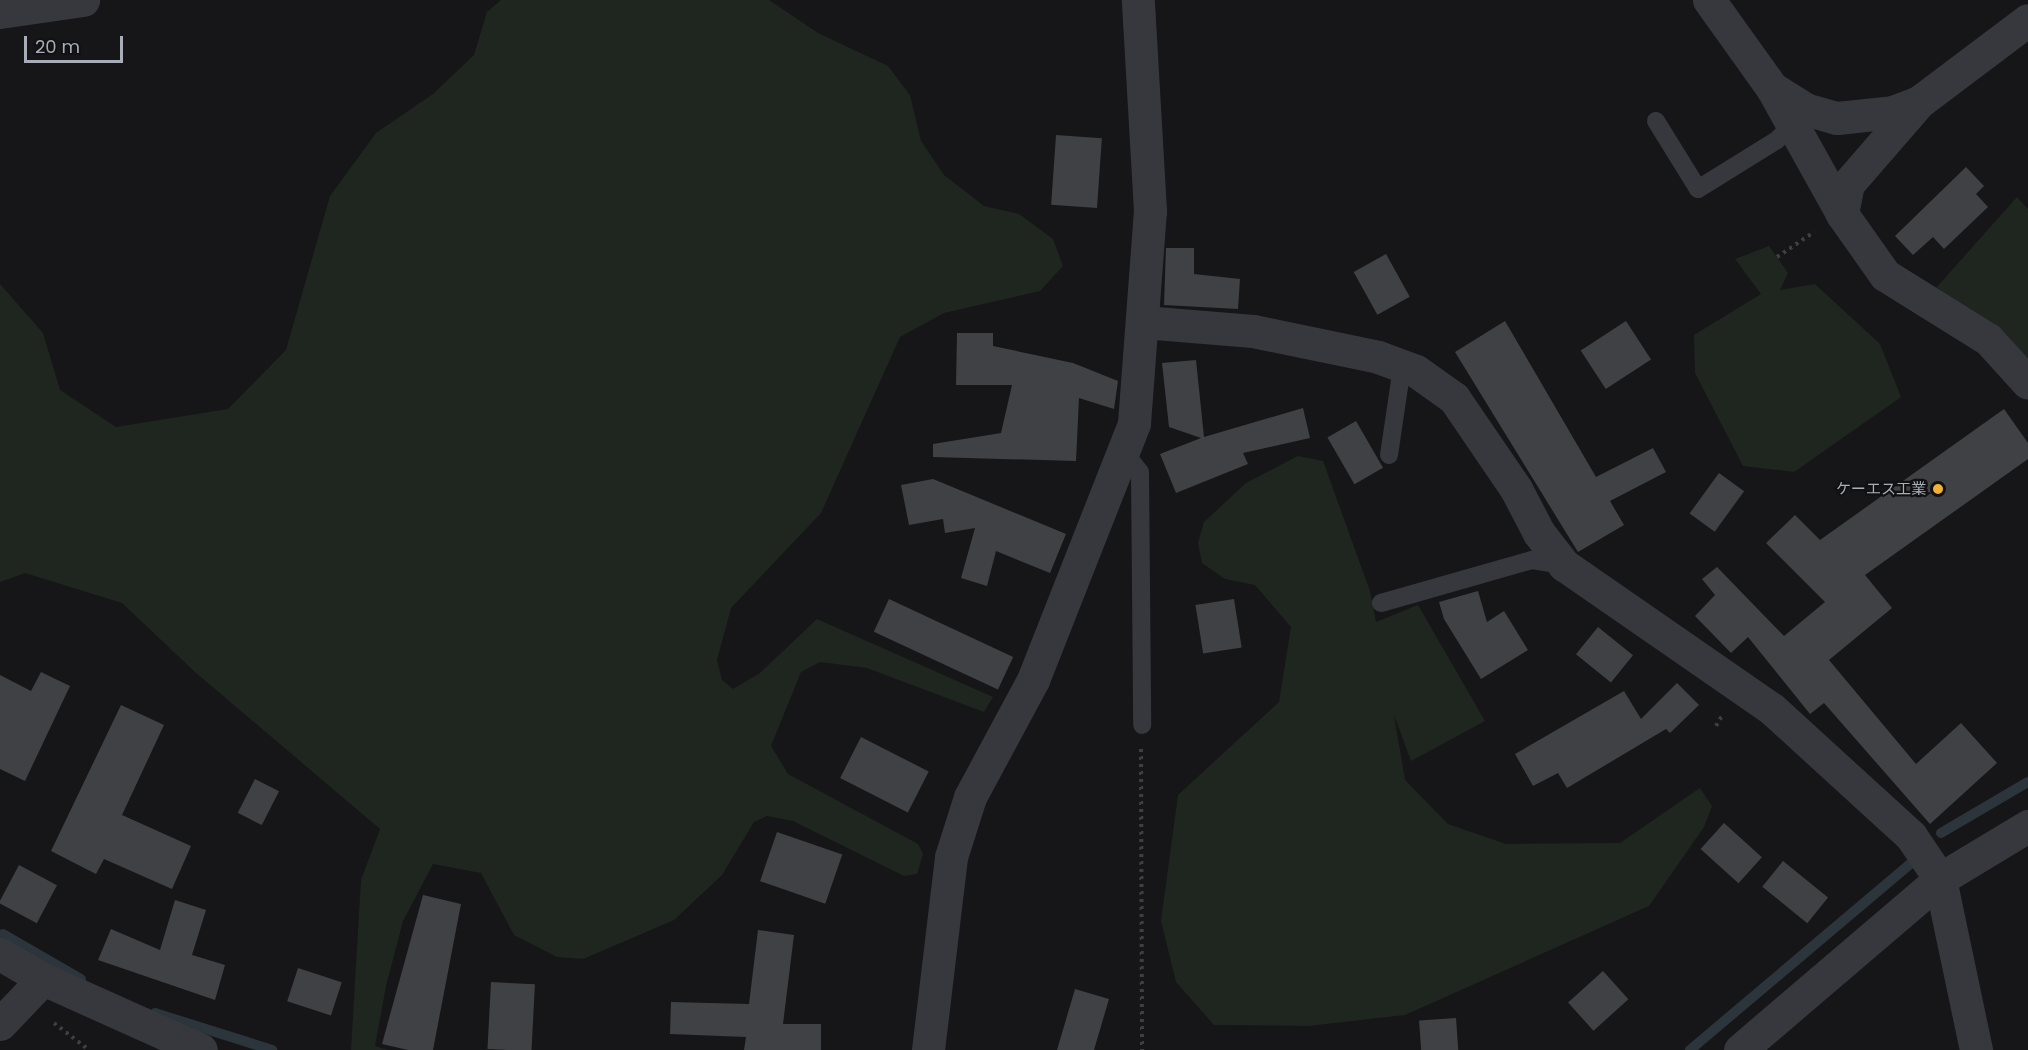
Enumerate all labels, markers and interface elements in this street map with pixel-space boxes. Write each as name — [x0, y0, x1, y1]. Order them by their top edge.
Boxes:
scale bar — [27, 24, 126, 62]
text: 20 m — [35, 34, 80, 59]
place label: ケーエス工業 — [1836, 480, 1926, 498]
marker: ケーエス工業 — [1931, 482, 1945, 496]

